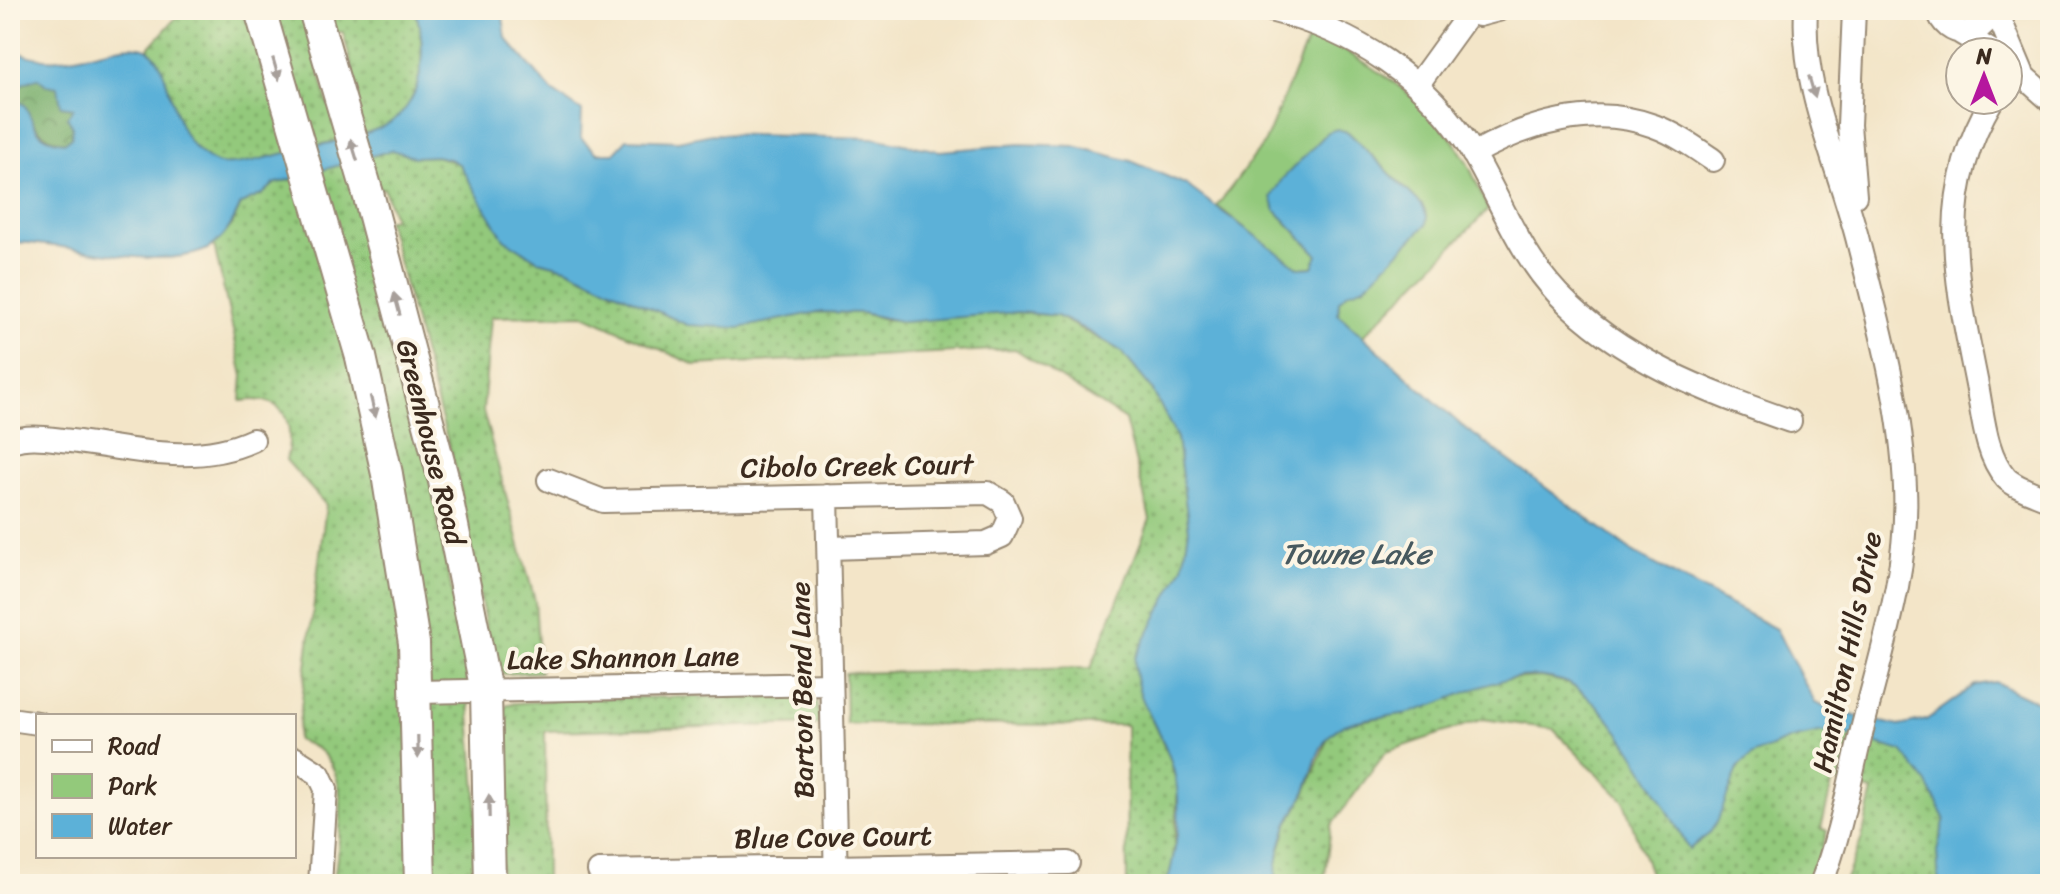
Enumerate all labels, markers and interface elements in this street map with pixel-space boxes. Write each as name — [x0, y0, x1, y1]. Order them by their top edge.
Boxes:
north arrow — [1944, 36, 2024, 116]
text: N — [1975, 37, 1992, 76]
one-way arrow — [270, 57, 283, 81]
one-way arrow — [1806, 76, 1819, 100]
one-way arrow — [347, 138, 360, 162]
one-way arrow — [391, 292, 403, 317]
street label: Greenhouse Road — [382, 334, 481, 552]
one-way arrow — [367, 395, 380, 420]
street label: Cibolo Creek Court — [740, 439, 976, 493]
water label: Towne Lake — [1281, 527, 1433, 581]
street label: Hamilton Hills Drive — [1797, 527, 1897, 777]
street label: Barton Bend Lane — [776, 581, 828, 799]
street label: Lake Shannon Lane — [506, 631, 740, 685]
legend — [36, 714, 296, 858]
text: Road — [108, 725, 162, 767]
one-way arrow — [412, 735, 424, 760]
text: Park — [108, 765, 157, 807]
one-way arrow — [482, 793, 495, 818]
text: Water — [108, 805, 173, 847]
street label: Blue Cove Court — [734, 811, 932, 863]

